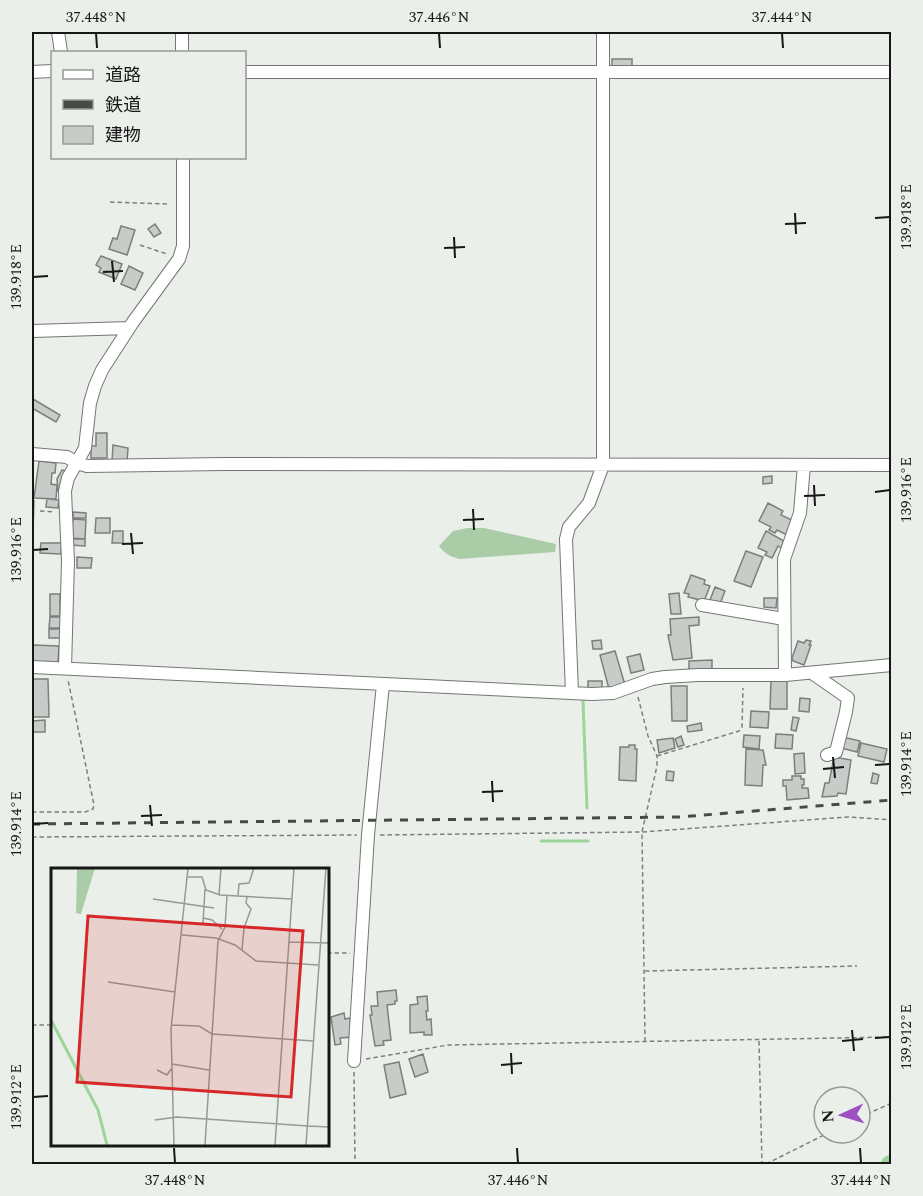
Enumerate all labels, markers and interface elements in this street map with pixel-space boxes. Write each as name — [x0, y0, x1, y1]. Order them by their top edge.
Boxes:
text: 37.448°N — [66, 6, 126, 29]
text: 37.446°N — [409, 6, 469, 29]
text: 37.444°N — [752, 6, 812, 29]
legend — [51, 51, 246, 159]
text: 道路 — [105, 62, 141, 89]
text: 鉄道 — [105, 92, 141, 119]
text: 建物 — [105, 122, 141, 149]
text: 139.918°E — [895, 184, 918, 250]
text: 139.918°E — [5, 244, 28, 310]
text: 139.916°E — [895, 457, 918, 523]
text: 139.916°E — [5, 517, 28, 583]
text: 139.914°E — [895, 731, 918, 797]
text: 139.914°E — [5, 791, 28, 857]
inset map — [51, 868, 328, 1145]
text: 139.912°E — [895, 1004, 918, 1070]
text: 139.912°E — [5, 1064, 28, 1130]
north arrow — [812, 1085, 872, 1145]
text: N — [816, 1109, 840, 1123]
text: 37.448°N — [145, 1169, 205, 1192]
text: 37.446°N — [488, 1169, 548, 1192]
text: 37.444°N — [831, 1169, 891, 1192]

